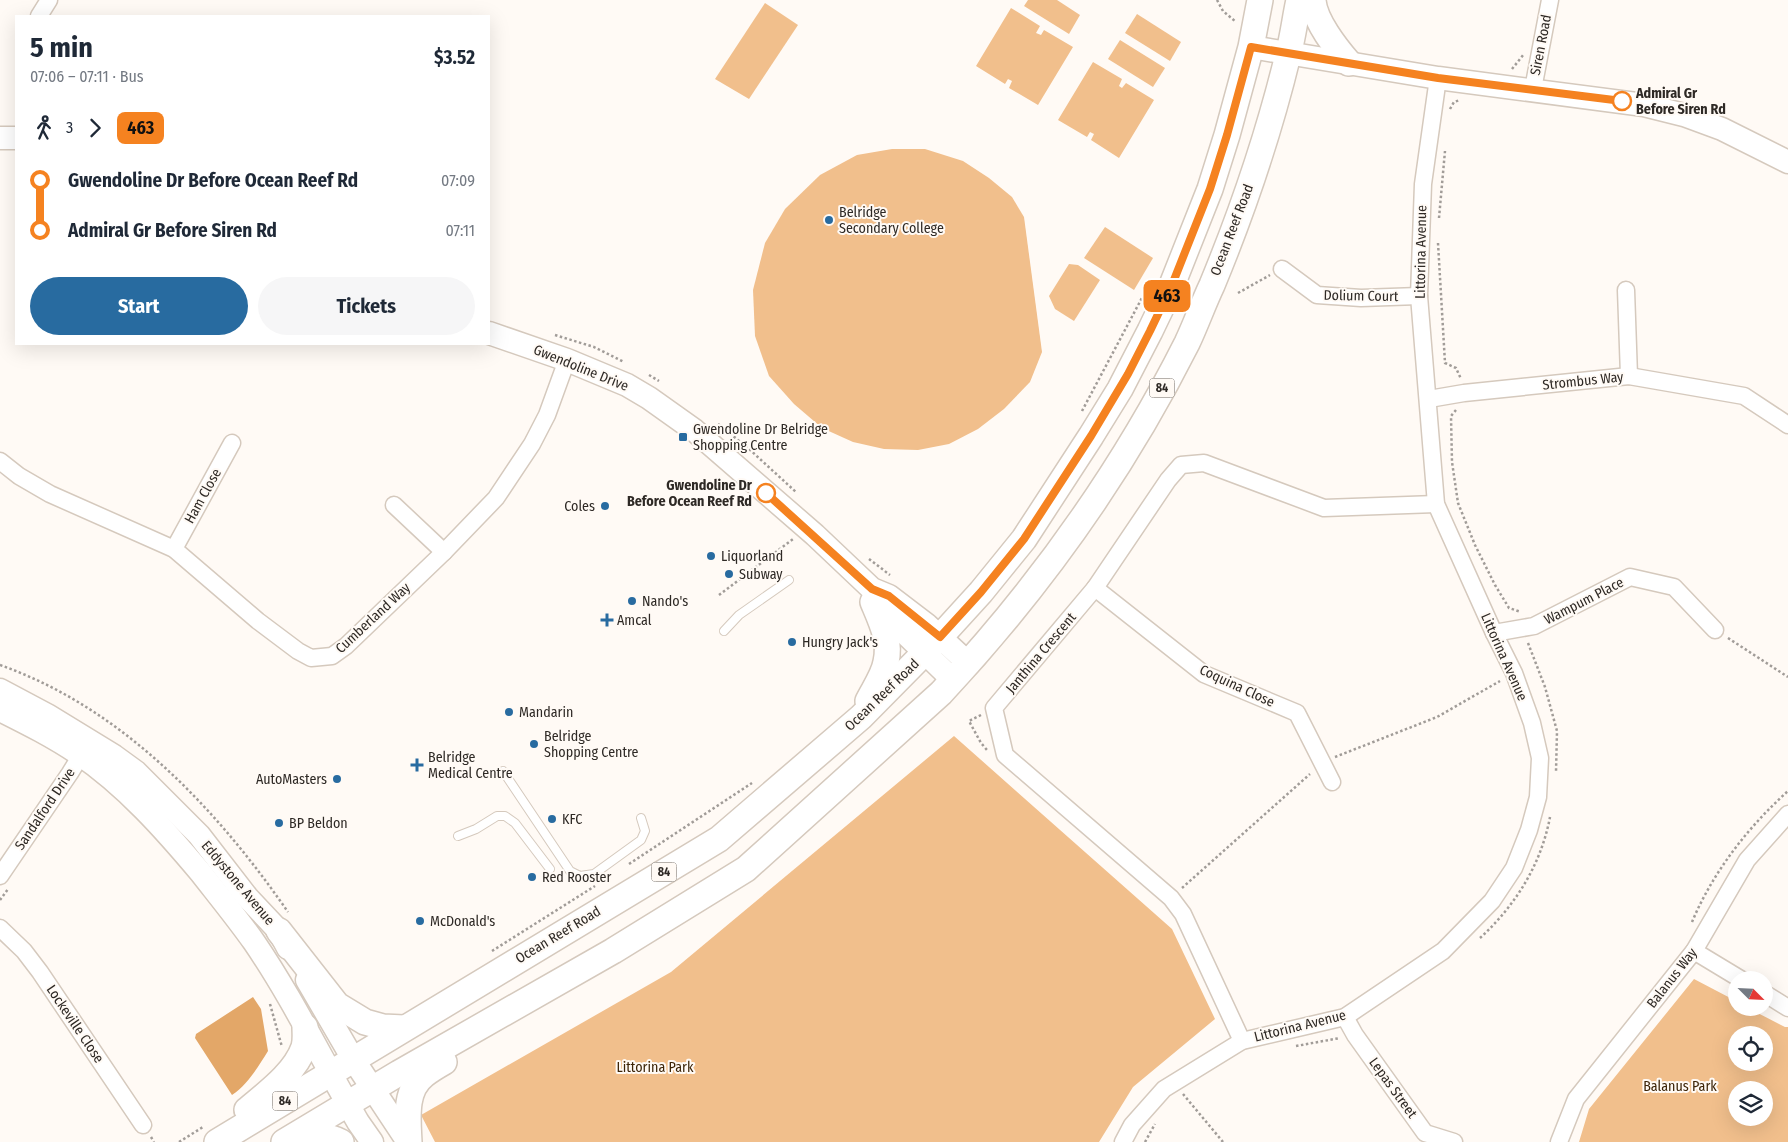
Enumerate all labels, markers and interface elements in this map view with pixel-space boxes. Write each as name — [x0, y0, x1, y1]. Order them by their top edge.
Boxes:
street label: Siren Road — [1527, 13, 1555, 77]
text: 5 min — [30, 31, 93, 64]
text: $3.52 — [434, 46, 475, 69]
text: 07:06 – 07:11 · Bus — [30, 67, 144, 86]
place label: Admiral Gr Before Siren Rd — [1635, 85, 1726, 118]
marker: Admiral Gr Before Siren Rd — [1612, 91, 1632, 111]
icon: walk — [30, 114, 58, 142]
icon: forward — [81, 114, 109, 142]
text: 463 — [127, 117, 154, 139]
text: 3 — [66, 118, 73, 137]
text: Gwendoline Dr Before Ocean Reef Rd — [68, 169, 358, 192]
text: 07:09 — [441, 171, 475, 190]
street label: Ocean Reef Road — [1207, 182, 1257, 278]
place label: Belridge Secondary College — [839, 204, 944, 237]
street label: Littorina Avenue — [1412, 205, 1430, 299]
marker: Belridge Secondary College — [823, 214, 835, 226]
text: Admiral Gr Before Siren Rd — [68, 219, 277, 242]
text: 07:11 — [445, 221, 475, 240]
button: Start — [30, 277, 248, 335]
button: Tickets — [258, 277, 475, 335]
line badge: 463 — [1138, 280, 1196, 312]
text: 463 — [1153, 285, 1181, 307]
street label: Dolium Court — [1323, 287, 1399, 305]
street label: Gwendoline Drive — [531, 341, 631, 395]
street label: Strombus Way — [1542, 368, 1625, 394]
road number: 84 — [1150, 378, 1174, 398]
place label: Gwendoline Dr Belridge Shopping Centre — [693, 421, 828, 454]
marker: Gwendoline Dr Belridge Shopping Centre — [677, 431, 689, 443]
street label: Ham Close — [181, 465, 225, 526]
place label: Gwendoline Dr Before Ocean Reef Rd — [627, 477, 753, 510]
marker: Gwendoline Dr Before Ocean Reef Rd — [756, 483, 776, 503]
place label: Coles — [564, 498, 595, 515]
marker: Coles — [599, 500, 611, 512]
place label: Liquorland — [721, 548, 783, 565]
marker: Liquorland — [705, 550, 717, 562]
place label: Subway — [739, 566, 783, 583]
marker: Subway — [723, 568, 735, 580]
street label: Wampum Place — [1541, 574, 1627, 628]
street label: Cumberland Way — [332, 579, 414, 657]
place label: Nando's — [642, 593, 688, 610]
marker: Nando's — [626, 595, 638, 607]
street label: Janthina Crescent — [1002, 609, 1080, 697]
street label: Littorina Avenue — [1477, 611, 1531, 703]
place label: Amcal — [617, 612, 652, 629]
marker: Amcal — [601, 614, 613, 626]
place label: Hungry Jack's — [802, 634, 878, 651]
marker: Hungry Jack's — [786, 636, 798, 648]
street label: Ocean Reef Road — [841, 655, 923, 735]
street label: Coquina Close — [1197, 661, 1277, 711]
place label: Mandarin — [519, 704, 573, 721]
marker: Mandarin — [503, 706, 515, 718]
place label: Belridge Shopping Centre — [544, 728, 639, 761]
marker: Belridge Shopping Centre — [528, 738, 540, 750]
place label: Belridge Medical Centre — [428, 749, 513, 782]
marker: Belridge Medical Centre — [410, 758, 424, 772]
street label: Sandalford Drive — [11, 765, 79, 853]
place label: AutoMasters — [256, 771, 327, 788]
marker: AutoMasters — [331, 773, 343, 785]
place label: KFC — [562, 811, 582, 828]
marker: KFC — [546, 813, 558, 825]
place label: BP Beldon — [289, 815, 348, 832]
marker: BP Beldon — [273, 817, 285, 829]
street label: Eddystone Avenue — [198, 837, 278, 929]
road number: 84 — [652, 862, 676, 882]
place label: Red Rooster — [542, 869, 612, 886]
marker: Red Rooster — [526, 871, 538, 883]
street label: Ocean Reef Road — [512, 903, 604, 967]
place label: McDonald's — [430, 913, 495, 930]
marker: McDonald's — [414, 915, 426, 927]
street label: Balanus Way — [1643, 944, 1701, 1012]
north arrow — [1728, 971, 1772, 1016]
map controls — [1728, 971, 1773, 1126]
street label: Lockeville Close — [43, 982, 107, 1066]
street label: Littorina Avenue — [1252, 1006, 1348, 1046]
button: locate — [1728, 1026, 1773, 1071]
street label: Lepas Street — [1365, 1054, 1421, 1122]
park label: Littorina Park — [617, 1059, 694, 1076]
park label: Balanus Park — [1643, 1078, 1717, 1095]
button: layers — [1728, 1081, 1773, 1126]
road number: 84 — [272, 1092, 298, 1110]

